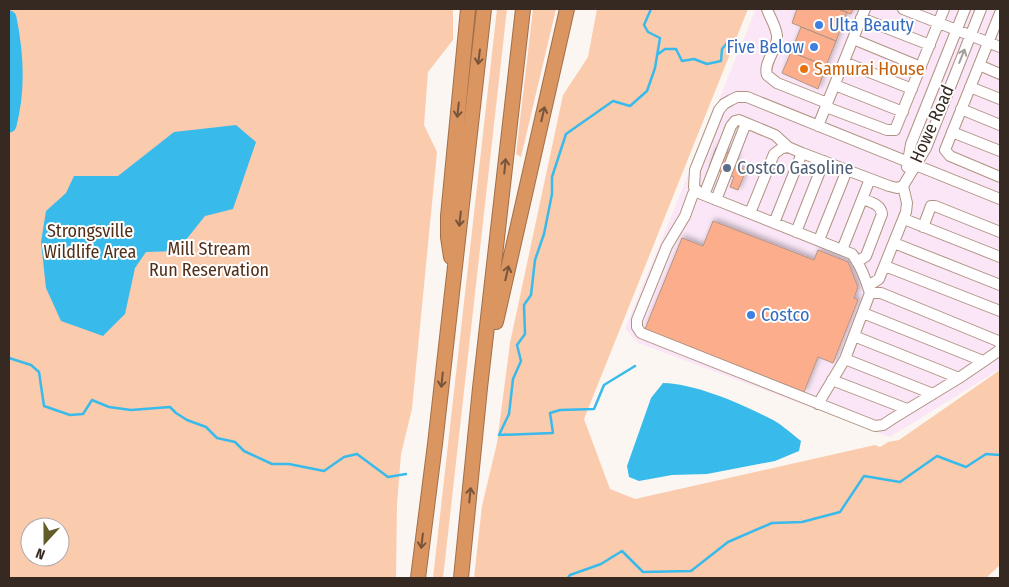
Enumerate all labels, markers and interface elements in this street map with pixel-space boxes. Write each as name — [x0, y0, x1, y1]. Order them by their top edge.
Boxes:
place label: Ulta Beauty — [829, 14, 914, 36]
marker: Ulta Beauty — [813, 19, 825, 31]
place label: Five Below — [726, 36, 804, 58]
marker: Five Below — [808, 41, 820, 53]
one-way arrow — [474, 49, 484, 65]
one-way arrow — [957, 49, 967, 64]
place label: Samurai House — [814, 58, 925, 80]
marker: Samurai House — [798, 63, 810, 75]
street label: Howe Road — [905, 82, 959, 166]
one-way arrow — [453, 101, 463, 117]
one-way arrow — [539, 107, 548, 123]
place label: Costco Gasoline — [737, 157, 854, 179]
one-way arrow — [500, 158, 510, 174]
marker: Costco Gasoline — [721, 162, 733, 174]
one-way arrow — [455, 210, 465, 226]
park label: Strongsville Wildlife Area — [44, 220, 137, 263]
park label: Mill Stream Run Reservation — [149, 238, 269, 281]
one-way arrow — [503, 265, 512, 281]
place label: Costco — [761, 304, 809, 326]
marker: Costco — [745, 309, 757, 321]
one-way arrow — [437, 372, 447, 388]
one-way arrow — [465, 487, 475, 503]
north arrow — [20, 517, 70, 567]
one-way arrow — [417, 533, 427, 549]
text: N — [34, 544, 47, 563]

